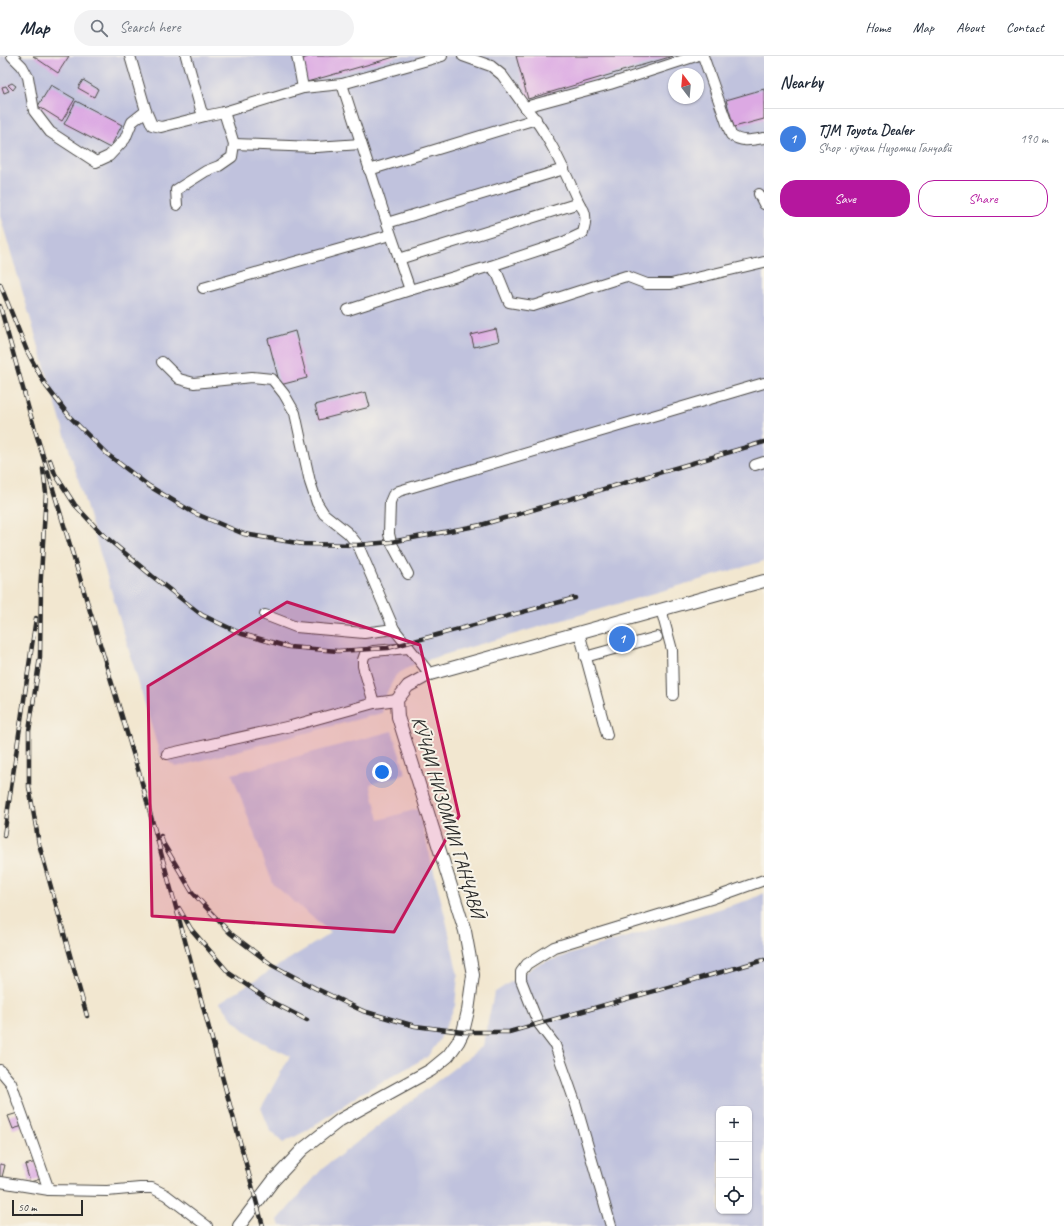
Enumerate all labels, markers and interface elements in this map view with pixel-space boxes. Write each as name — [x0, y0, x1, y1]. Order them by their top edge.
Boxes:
search box — [74, 10, 354, 46]
text: Map — [20, 16, 50, 40]
icon: search — [88, 17, 110, 39]
text: Search here — [120, 18, 181, 37]
text: Home — [865, 19, 891, 36]
text: Map — [913, 19, 934, 36]
text: About — [956, 19, 984, 36]
text: Contact — [1006, 19, 1044, 36]
north arrow — [668, 68, 704, 104]
text: Nearby — [780, 72, 823, 93]
text: TJM Toyota Dealer — [818, 121, 914, 140]
text: 1 — [790, 131, 796, 147]
text: 190 m — [1020, 131, 1048, 147]
text: Shop · кӯчаи Низомии Ганҷавӣ — [818, 140, 952, 156]
button: Save — [780, 180, 910, 217]
button: Share — [918, 180, 1048, 217]
pin: 1 — [609, 624, 635, 654]
street label: КӮЧАИ НИЗОМИИ ГАНҶАВӢ — [406, 713, 491, 924]
your location — [372, 762, 392, 782]
map controls — [716, 1106, 752, 1214]
button: + — [716, 1106, 752, 1142]
button: − — [716, 1142, 752, 1178]
button: locate — [716, 1178, 752, 1214]
scale bar — [12, 1198, 83, 1217]
text: 50 m — [18, 1200, 37, 1214]

